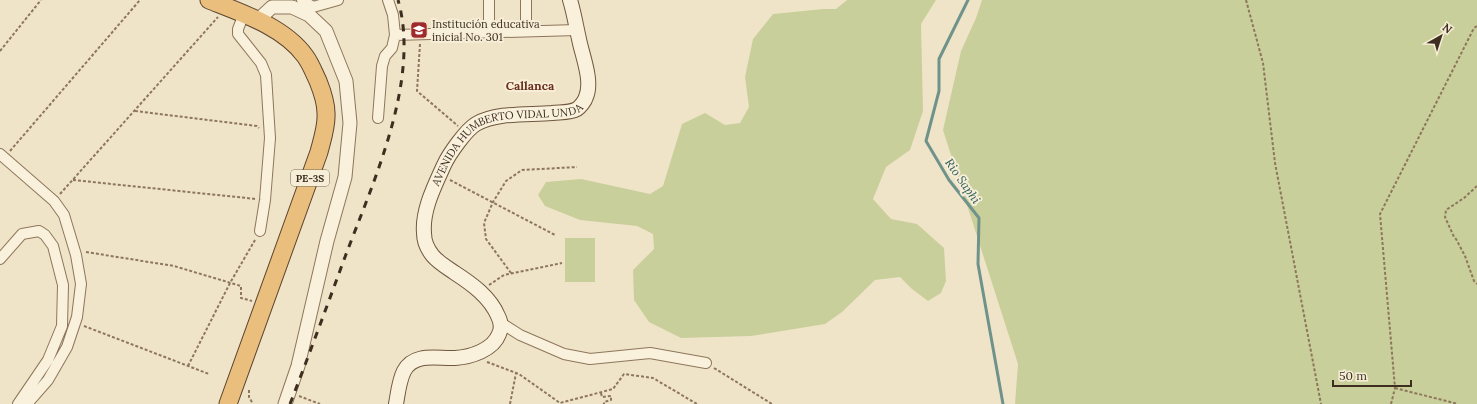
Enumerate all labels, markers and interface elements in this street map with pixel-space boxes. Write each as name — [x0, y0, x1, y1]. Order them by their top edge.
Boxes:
north arrow — [1421, 16, 1461, 56]
place label: Institución educativa inicial No. 301 — [432, 17, 540, 44]
school or university icon: Institución educativa inicial No. 301 — [409, 20, 429, 40]
text: N — [1440, 20, 1455, 37]
district label: Callanca — [506, 78, 555, 93]
street label: AVENIDA HUMBERTO VIDAL UNDA — [428, 99, 587, 189]
water label: Rio Saphi — [942, 155, 984, 207]
road number: PE-3S — [291, 170, 329, 186]
scale bar — [1333, 362, 1411, 388]
text: 50 m — [1339, 368, 1367, 383]

